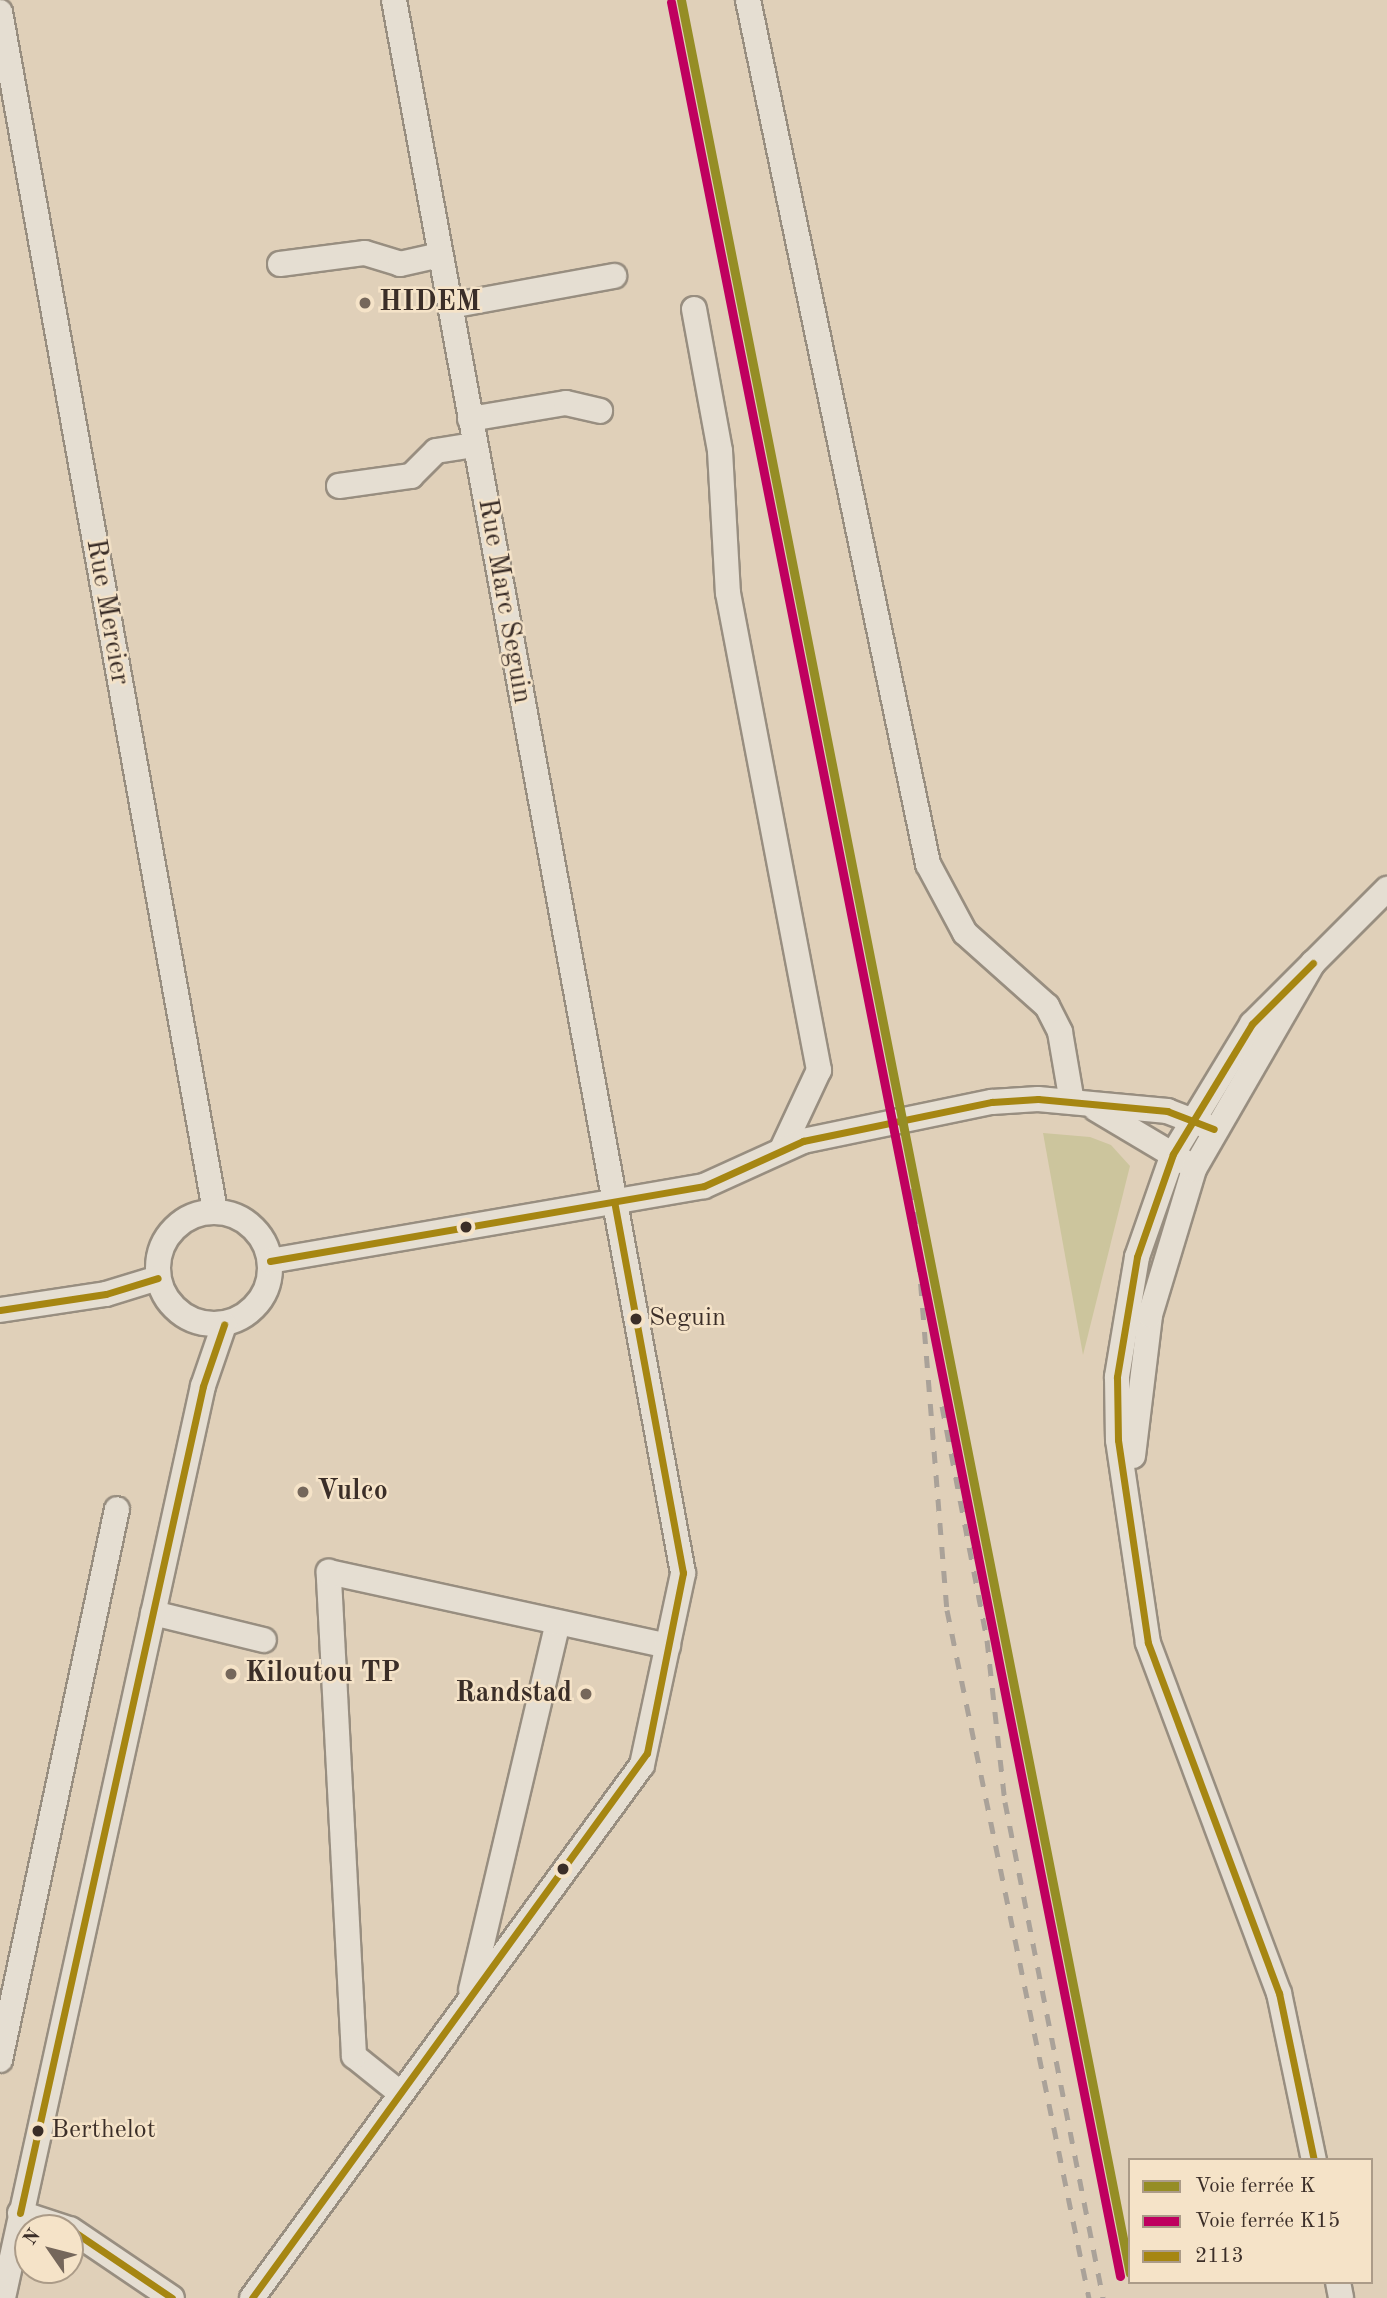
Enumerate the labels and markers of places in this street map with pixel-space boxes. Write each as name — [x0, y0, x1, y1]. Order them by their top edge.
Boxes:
place label: HIDEM — [379, 286, 481, 320]
marker: HIDEM — [357, 295, 373, 311]
unlabelled marker — [459, 1220, 473, 1234]
place label: Seguin — [649, 1303, 726, 1335]
marker: Seguin — [629, 1312, 643, 1326]
place label: Vulco — [317, 1475, 388, 1509]
marker: Vulco — [295, 1484, 311, 1500]
place label: Kiloutou TP — [245, 1657, 400, 1691]
marker: Kiloutou TP — [223, 1666, 239, 1682]
place label: Randstad — [455, 1677, 572, 1711]
marker: Randstad — [578, 1686, 594, 1702]
unlabelled marker — [556, 1862, 570, 1876]
place label: Berthelot — [51, 2115, 156, 2147]
marker: Berthelot — [31, 2124, 45, 2138]

